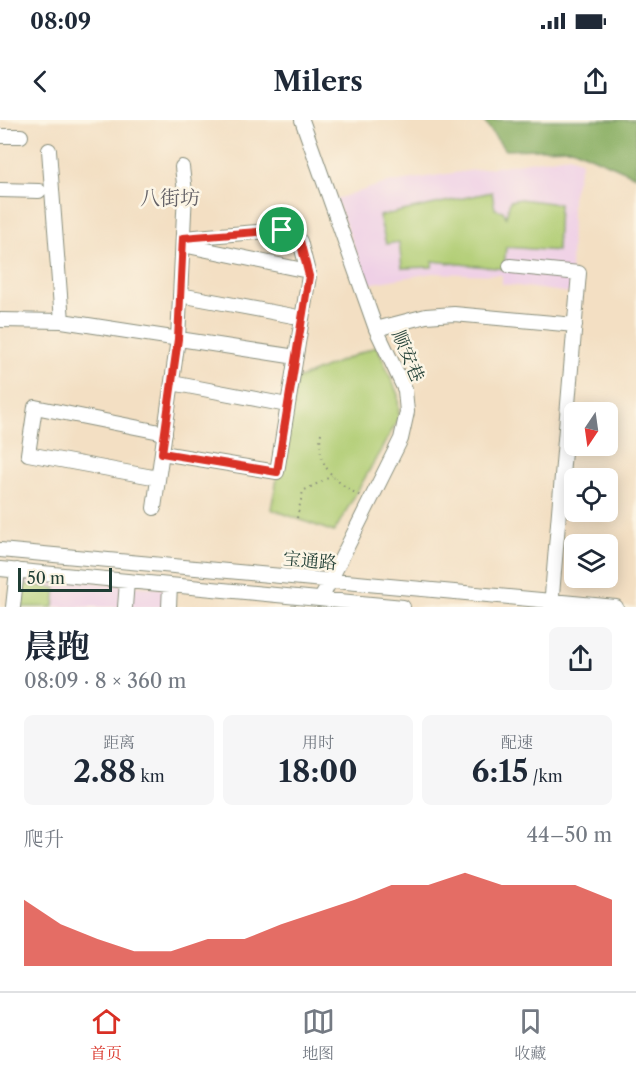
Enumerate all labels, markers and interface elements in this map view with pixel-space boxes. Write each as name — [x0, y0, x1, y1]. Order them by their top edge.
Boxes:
text: 08:09 — [30, 8, 91, 35]
icon: back — [24, 65, 57, 98]
text: Milers — [273, 65, 363, 98]
icon: share — [579, 65, 612, 98]
district label: 八街坊 — [140, 186, 200, 210]
pin — [256, 204, 307, 255]
icon: arrive — [265, 213, 298, 246]
street label: 顺安巷 — [387, 327, 429, 385]
north arrow — [564, 402, 618, 456]
map controls — [564, 402, 618, 588]
button: locate — [564, 468, 618, 522]
button: layers — [564, 534, 618, 588]
street label: 宝通路 — [282, 548, 338, 574]
scale bar — [18, 565, 112, 592]
text: 50 m — [27, 568, 65, 588]
text: 晨跑 — [24, 626, 90, 667]
button: share — [549, 627, 612, 690]
text: 08:09 · 8 × 360 m — [24, 669, 186, 693]
text: 距离 — [103, 732, 135, 752]
text: 用时 — [302, 732, 334, 752]
text: 配速 — [501, 732, 533, 752]
text: 2.88 — [73, 753, 136, 790]
text: 18:00 — [278, 753, 358, 790]
text: 6:15 — [471, 753, 528, 790]
text: km — [136, 766, 165, 786]
text: /km — [528, 766, 563, 786]
text: 44–50 m — [527, 823, 612, 847]
text: 爬升 — [24, 827, 64, 851]
tab: 首页 — [90, 1005, 123, 1064]
tab: 地图 — [302, 1005, 335, 1064]
tab: 收藏 — [514, 1005, 547, 1064]

